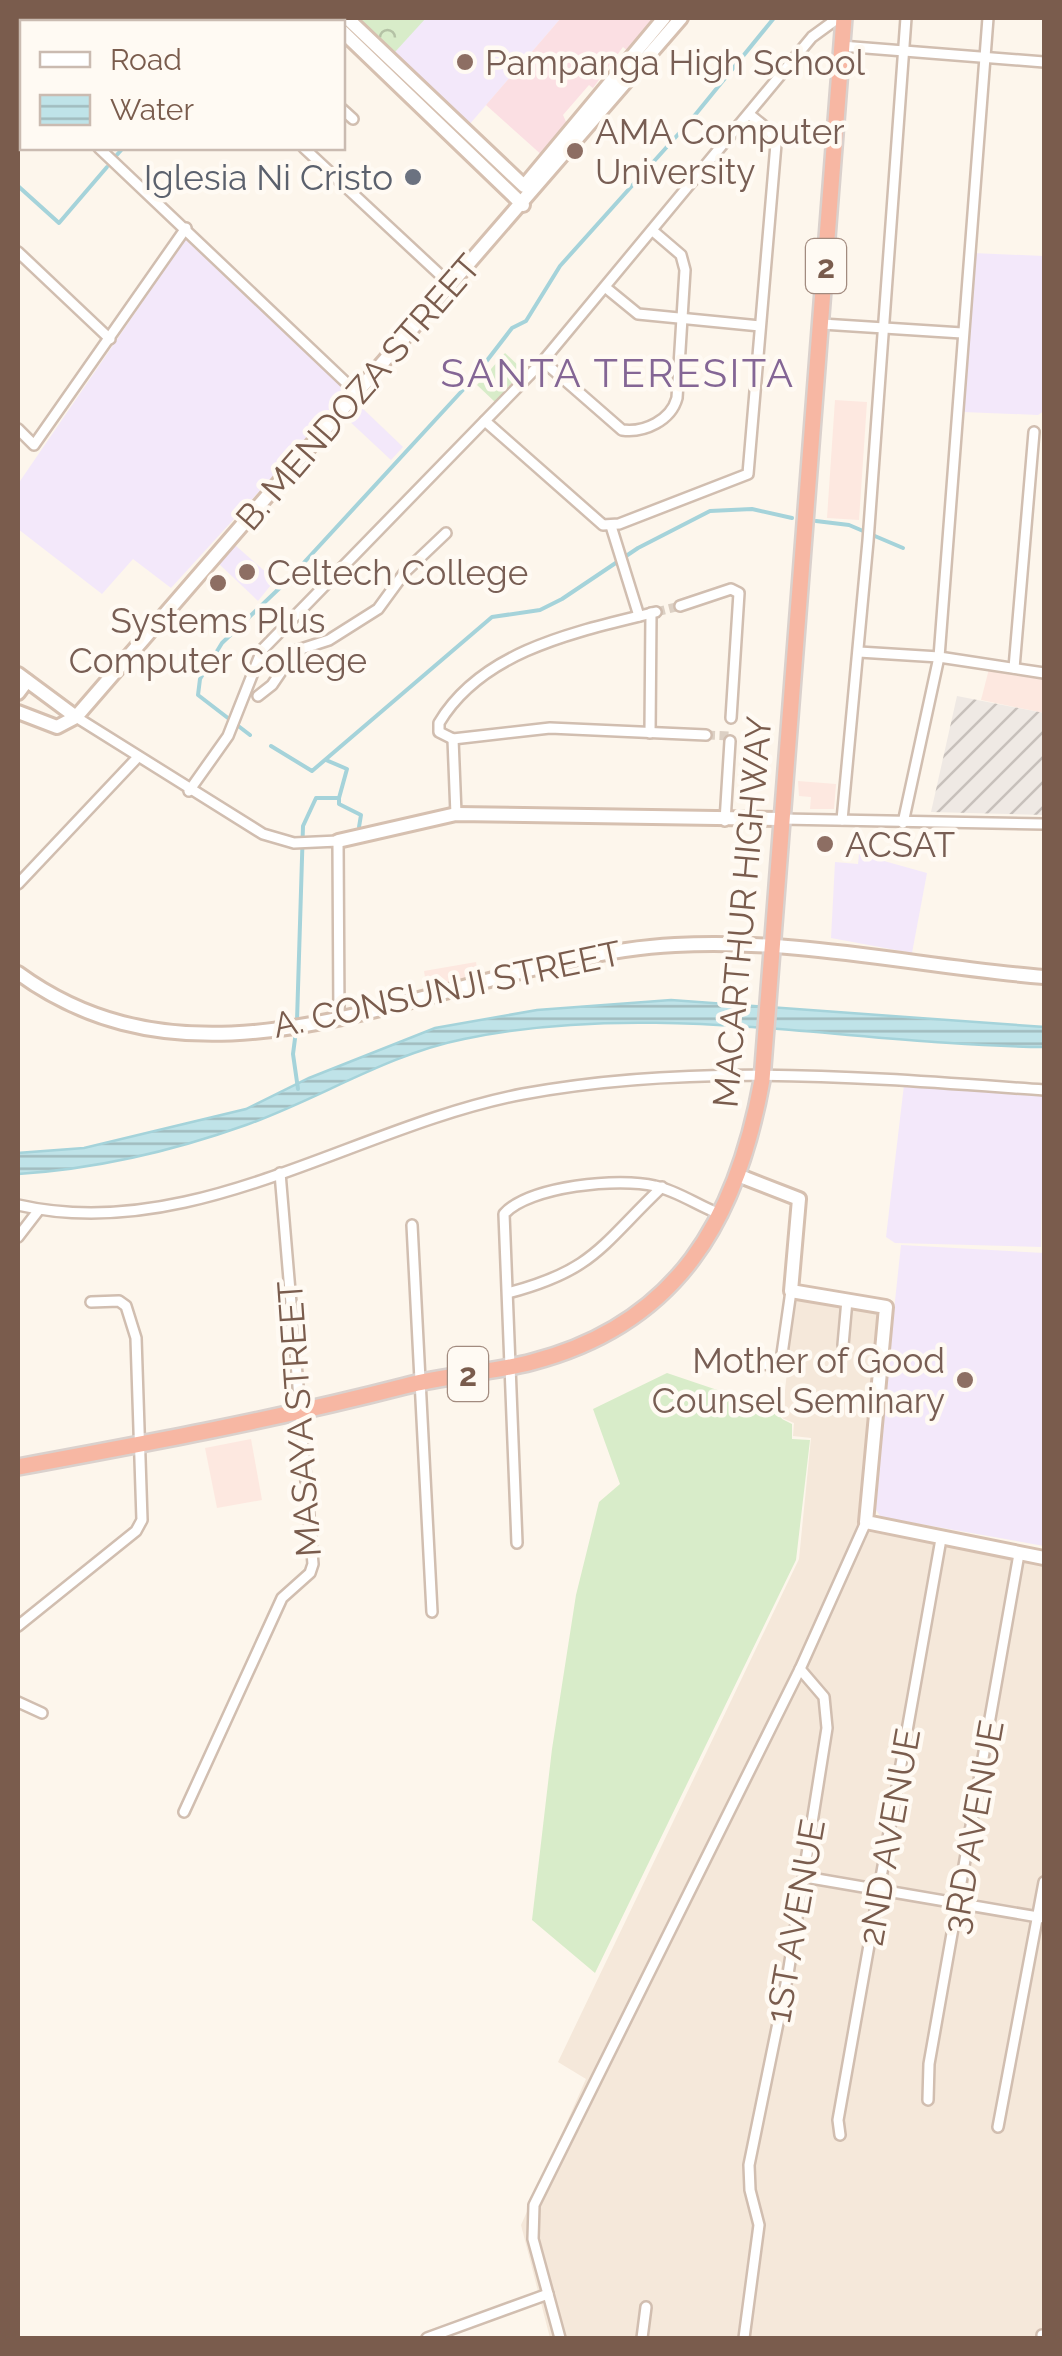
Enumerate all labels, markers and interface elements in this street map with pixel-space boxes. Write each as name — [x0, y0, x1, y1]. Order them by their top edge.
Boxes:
legend — [20, 20, 345, 150]
text: Road — [110, 42, 182, 77]
place label: Pampanga High School — [485, 42, 865, 83]
marker: Pampanga High School — [454, 51, 476, 73]
text: Water — [110, 92, 194, 127]
place label: AMA Computer University — [595, 111, 845, 192]
marker: AMA Computer University — [564, 140, 586, 162]
place label: Iglesia Ni Cristo — [144, 157, 393, 198]
marker: Iglesia Ni Cristo — [402, 166, 424, 188]
road number: 2 — [806, 239, 846, 293]
street label: B. MENDOZA STREET — [227, 246, 489, 538]
district label: SANTA TERESITA — [440, 349, 796, 396]
place label: Celtech College — [267, 552, 528, 593]
marker: Celtech College — [236, 561, 258, 583]
marker: Systems Plus Computer College — [207, 572, 229, 594]
place label: Systems Plus Computer College — [69, 600, 367, 681]
street label: MACARTHUR HIGHWAY — [704, 715, 780, 1109]
place label: ACSAT — [845, 824, 955, 865]
marker: ACSAT — [814, 833, 836, 855]
street label: A. CONSUNJI STREET — [269, 932, 625, 1046]
street label: MASAYA STREET — [269, 1280, 329, 1558]
place label: Mother of Good Counsel Seminary — [652, 1340, 945, 1421]
road number: 2 — [448, 1347, 488, 1401]
marker: Mother of Good Counsel Seminary — [954, 1369, 976, 1391]
street label: 3RD AVENUE — [934, 1717, 1012, 1937]
street label: 2ND AVENUE — [850, 1725, 928, 1949]
street label: 1ST AVENUE — [757, 1816, 833, 2026]

